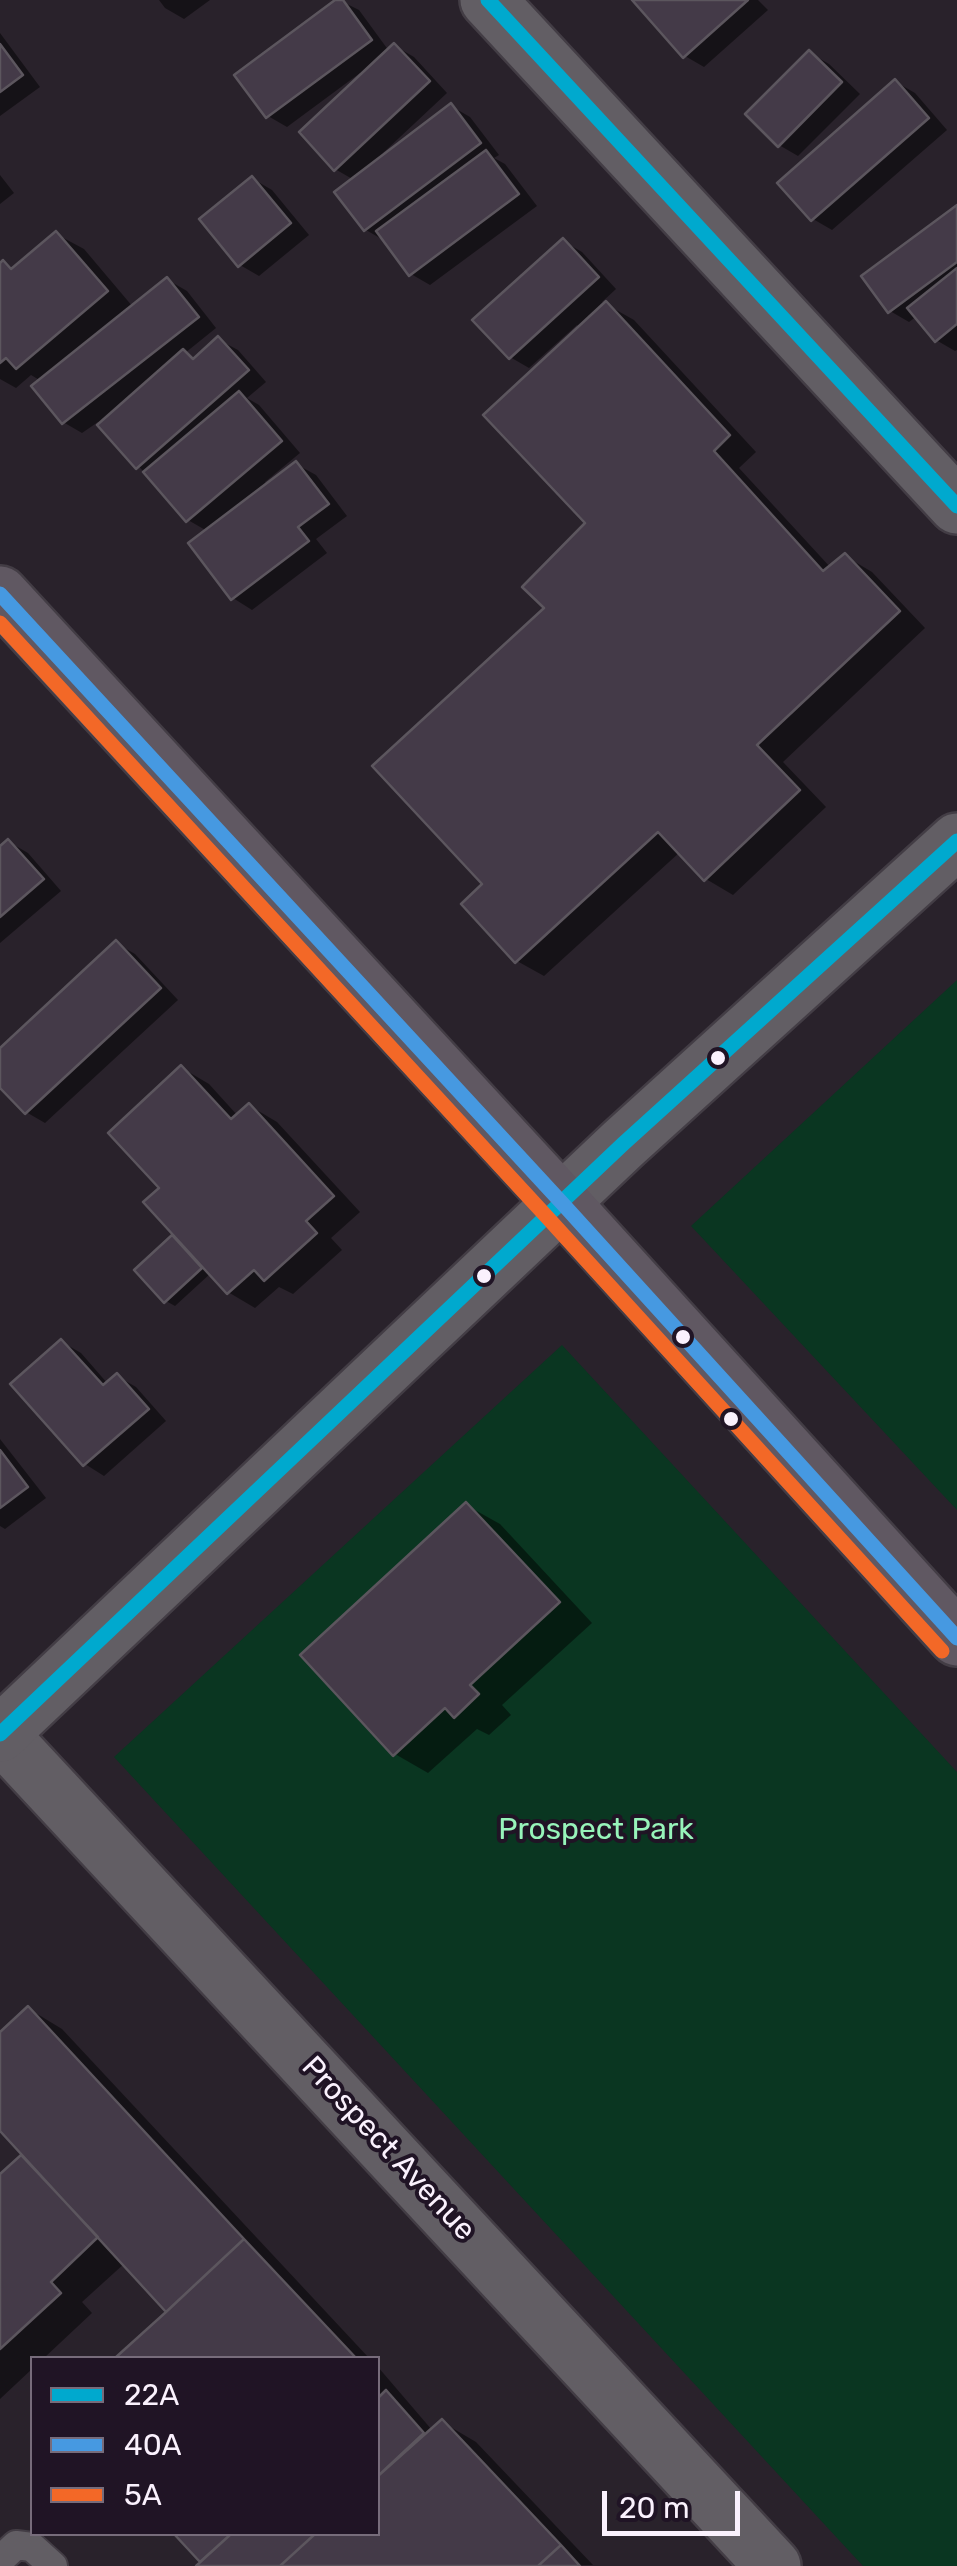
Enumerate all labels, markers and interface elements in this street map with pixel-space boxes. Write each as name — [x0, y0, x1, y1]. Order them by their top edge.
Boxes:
unlabelled marker — [708, 1048, 728, 1068]
unlabelled marker — [474, 1266, 494, 1286]
unlabelled marker — [673, 1327, 693, 1347]
unlabelled marker — [721, 1409, 741, 1429]
park label: Prospect Park — [498, 1812, 694, 1848]
street label: Prospect Avenue — [294, 2050, 482, 2248]
legend — [30, 2356, 380, 2536]
text: 22A — [124, 2377, 179, 2413]
text: 40A — [124, 2427, 182, 2463]
scale bar — [607, 2471, 744, 2533]
text: 5A — [124, 2477, 162, 2513]
text: 20 m — [619, 2490, 690, 2526]

